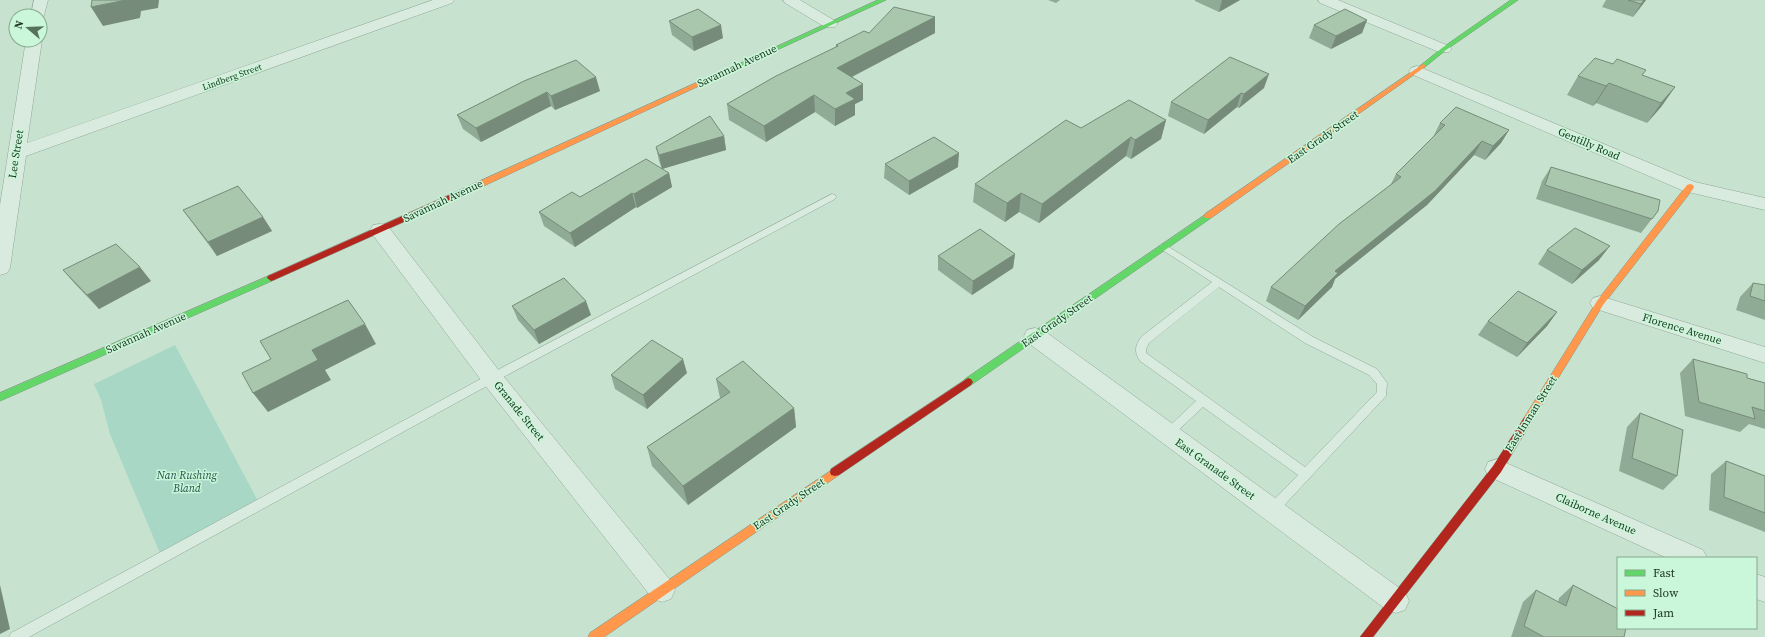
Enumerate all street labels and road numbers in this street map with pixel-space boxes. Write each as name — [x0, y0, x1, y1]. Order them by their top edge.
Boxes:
street label: Savannah Avenue — [695, 41, 780, 91]
street label: Lindberg Street — [201, 61, 263, 93]
street label: East Grady Street — [1284, 107, 1362, 167]
street label: Gentilly Road — [1556, 124, 1623, 164]
street label: Lee Street — [5, 128, 27, 179]
street label: Savannah Avenue — [401, 176, 486, 226]
street label: East Grady Street — [1018, 291, 1096, 351]
street label: Savannah Avenue — [104, 308, 189, 357]
street label: Florence Avenue — [1641, 310, 1724, 348]
street label: East Inman Street — [1502, 373, 1561, 455]
street label: Granade Street — [490, 378, 548, 444]
street label: East Granade Street — [1172, 435, 1259, 503]
street label: East Grady Street — [750, 474, 828, 534]
street label: Claiborne Avenue — [1553, 489, 1639, 539]

